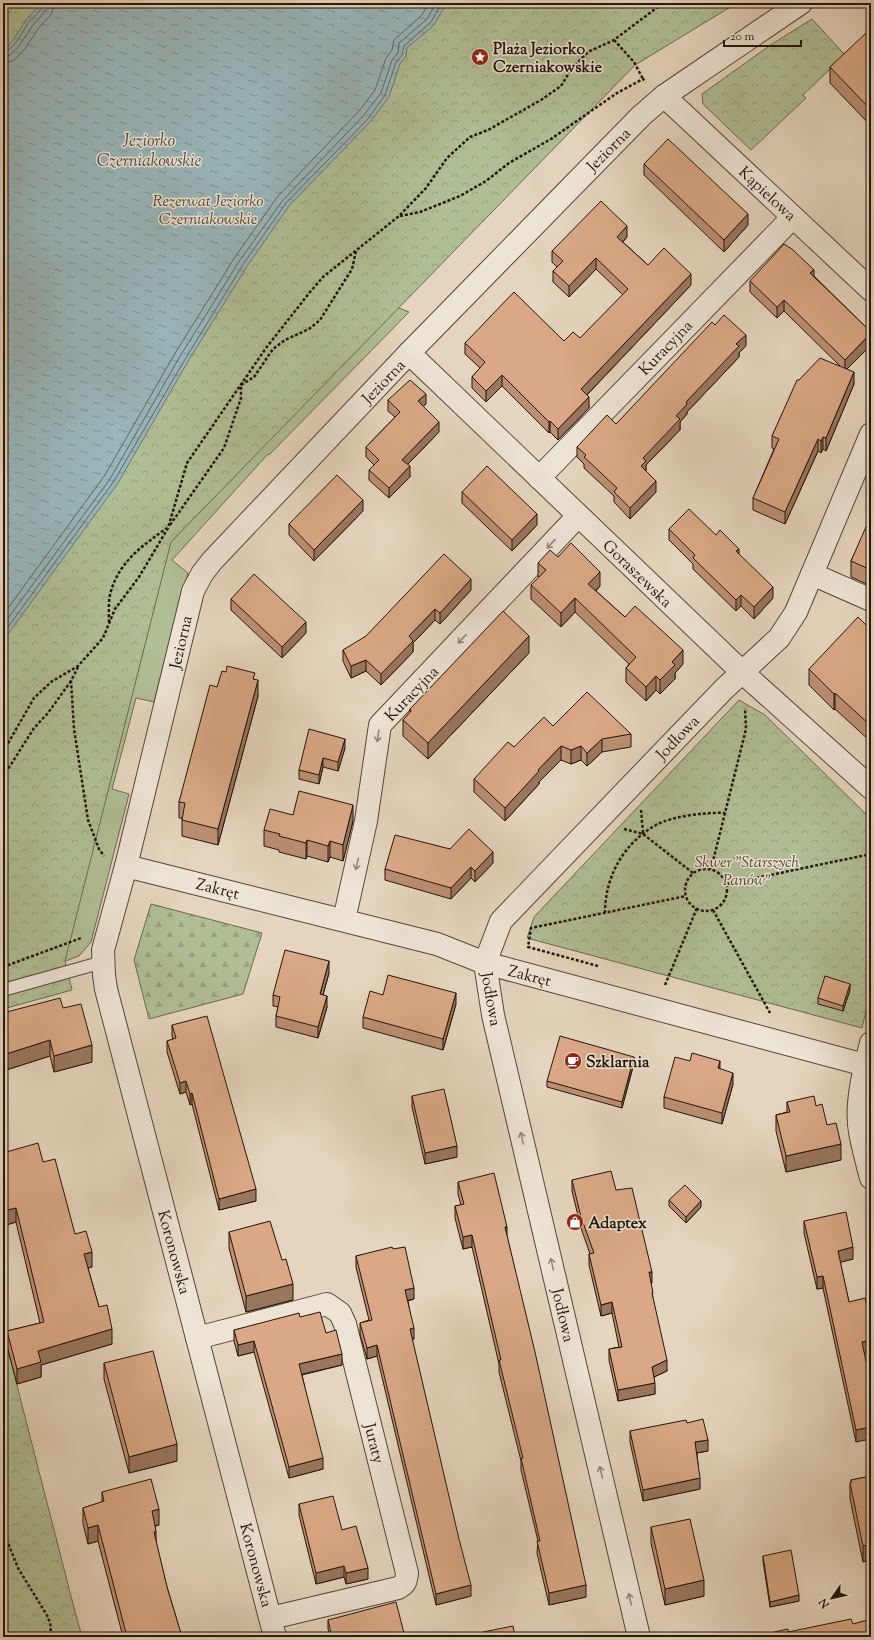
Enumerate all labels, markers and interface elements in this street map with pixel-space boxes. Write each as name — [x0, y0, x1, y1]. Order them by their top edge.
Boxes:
scale bar — [724, 22, 801, 48]
text: 20 m — [730, 28, 755, 46]
place label: Plaża Jeziorko Czerniakowskie — [493, 39, 603, 80]
place icon: Plaża Jeziorko Czerniakowskie — [470, 47, 490, 67]
street label: Jeziorna — [582, 123, 637, 179]
water label: Jeziorko Czerniakowskie — [97, 130, 201, 174]
street label: Kąpielowa — [732, 162, 801, 228]
park label: Rezerwat Jeziorko Czerniakowskie — [153, 191, 264, 232]
street label: Kuracyjna — [634, 315, 700, 382]
street label: Jeziorna — [357, 355, 412, 411]
street label: Goraszewska — [596, 536, 677, 614]
one-way arrow — [546, 539, 556, 549]
street label: Jeziorna — [165, 613, 200, 673]
one-way arrow — [457, 634, 467, 644]
street label: Kuracyjna — [380, 661, 446, 728]
street label: Jodłowa — [651, 711, 706, 767]
one-way arrow — [374, 729, 382, 742]
park label: Skwer "Starszych Panów" — [695, 852, 800, 893]
one-way arrow — [352, 857, 360, 870]
street label: Zakręt — [193, 874, 242, 907]
street label: Zakręt — [505, 961, 554, 994]
street label: Jodłowa — [473, 970, 506, 1029]
cafe icon: Szklarnia — [563, 1051, 583, 1071]
place label: Szklarnia — [586, 1052, 650, 1075]
one-way arrow — [518, 1131, 525, 1144]
street label: Koronowska — [150, 1208, 195, 1298]
shop icon: Adaptex — [565, 1212, 585, 1232]
place label: Adaptex — [588, 1213, 647, 1236]
one-way arrow — [547, 1258, 555, 1271]
street label: Jodłowa — [544, 1286, 579, 1345]
street label: Juraty — [356, 1420, 389, 1466]
one-way arrow — [596, 1466, 604, 1479]
street label: Koronowska — [232, 1521, 277, 1611]
north arrow — [812, 1578, 852, 1618]
one-way arrow — [626, 1593, 634, 1606]
text: N — [815, 1595, 834, 1612]

